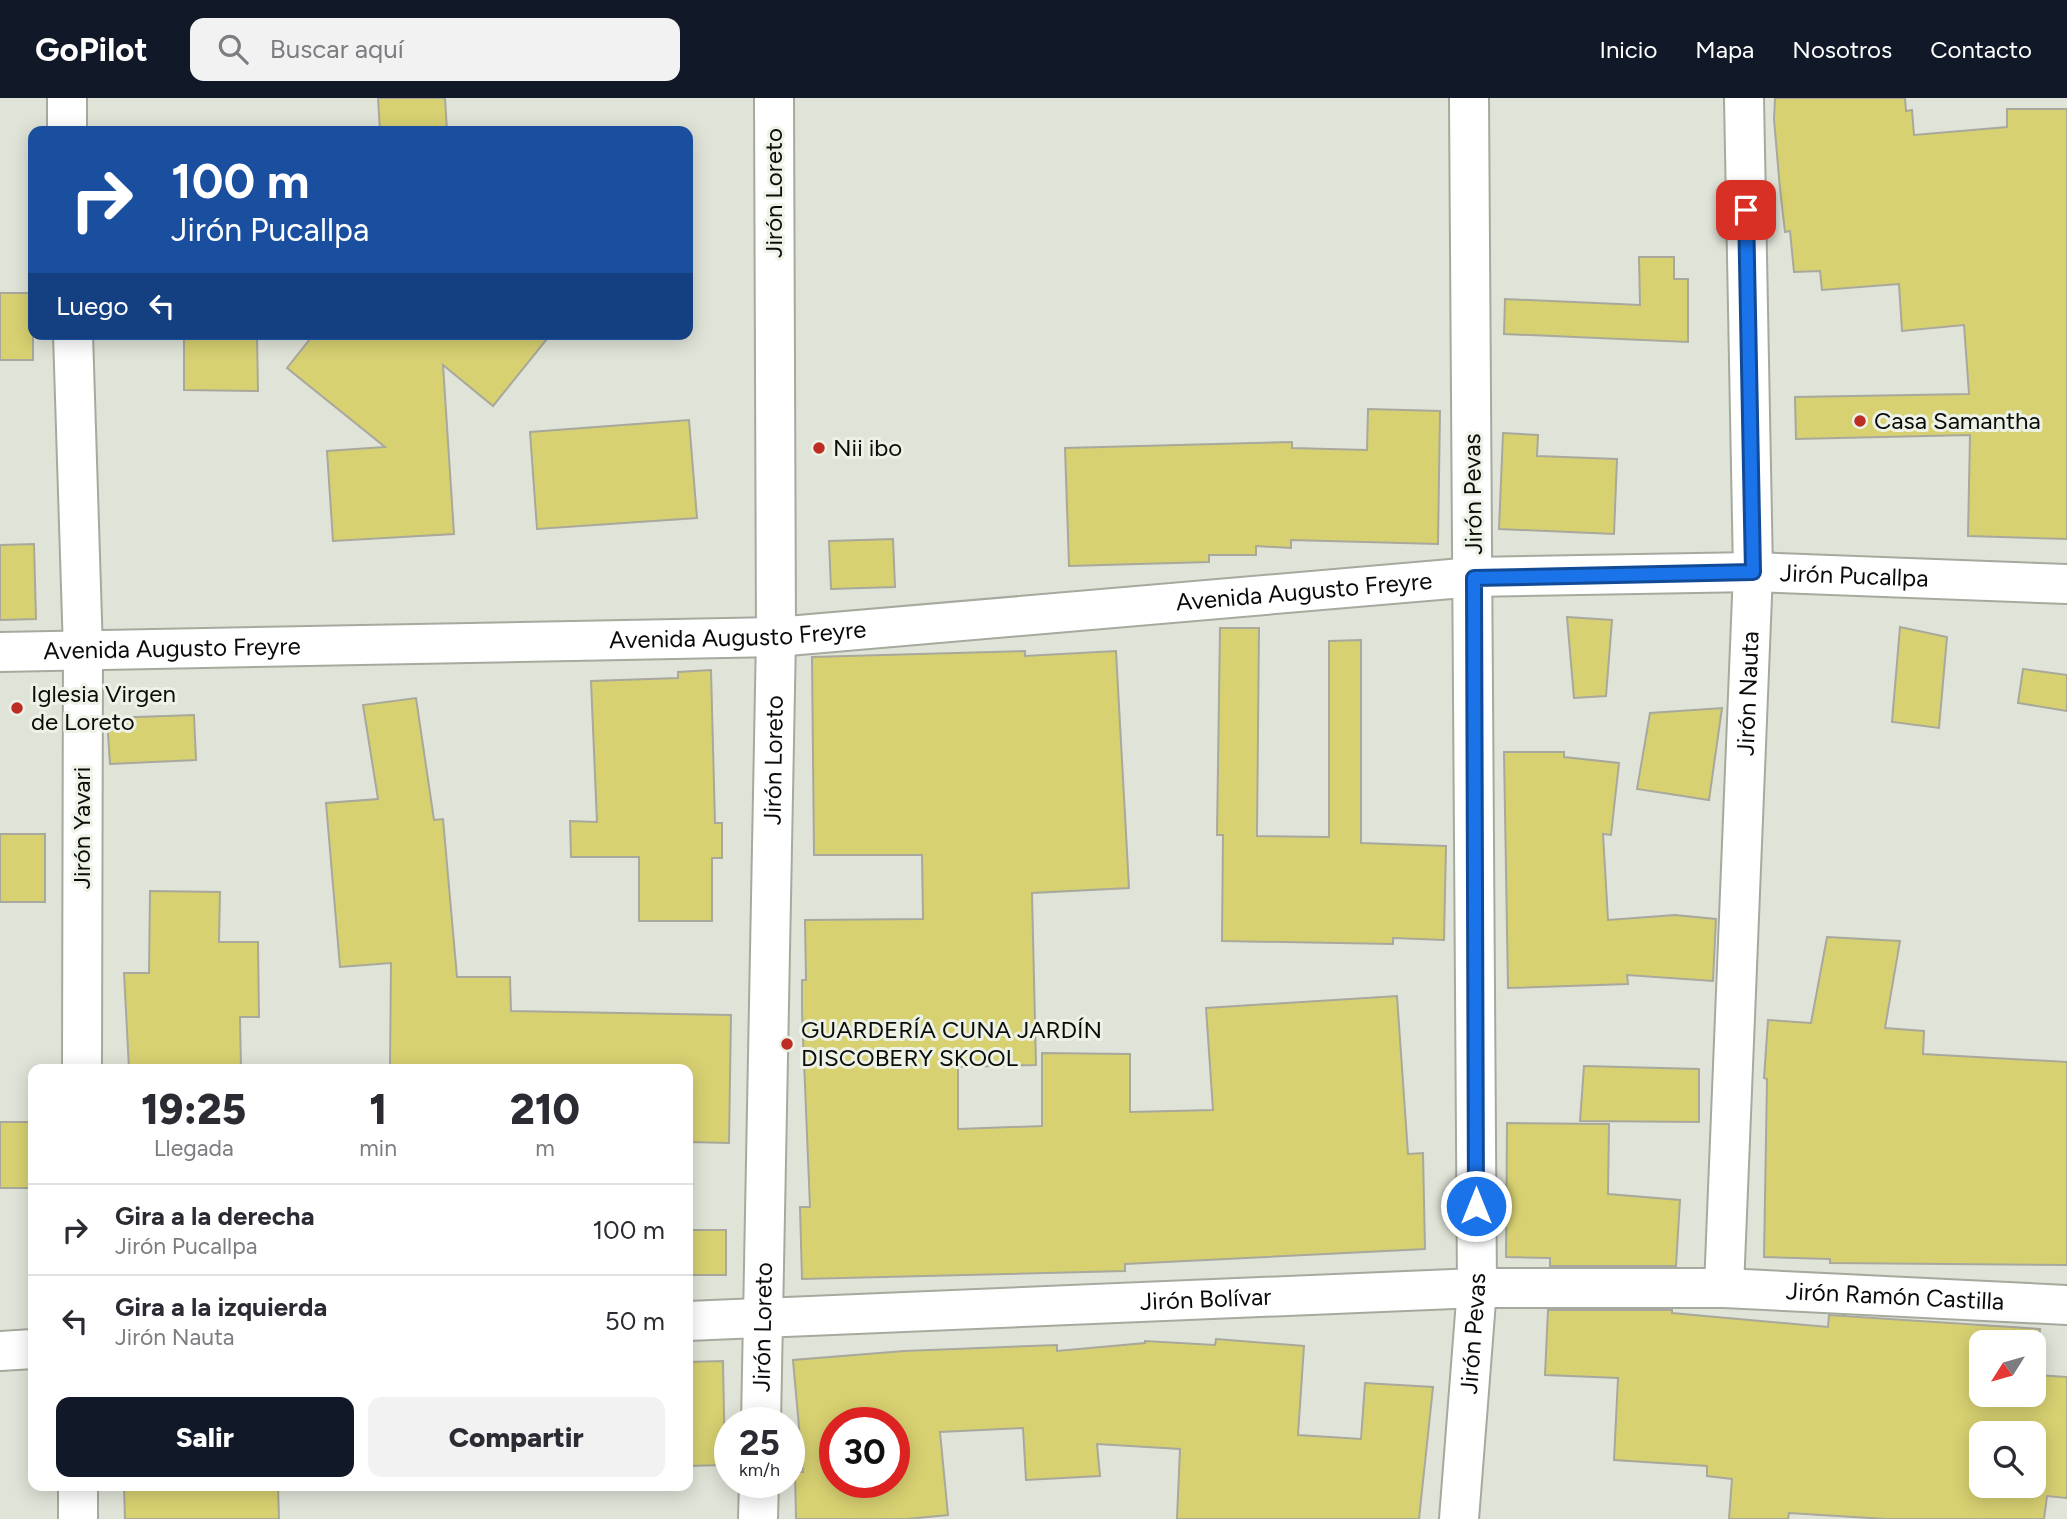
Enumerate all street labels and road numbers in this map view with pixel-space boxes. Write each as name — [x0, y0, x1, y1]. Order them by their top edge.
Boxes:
street label: Jirón Loreto — [759, 128, 788, 258]
street label: Jirón Pevas — [1457, 433, 1488, 555]
street label: Jirón Pucallpa — [1779, 558, 1929, 593]
street label: Avenida Augusto Freyre — [1174, 566, 1433, 617]
street label: Avenida Augusto Freyre — [609, 614, 867, 654]
street label: Avenida Augusto Freyre — [43, 631, 301, 665]
street label: Jirón Nauta — [1731, 631, 1765, 756]
street label: Jirón Loreto — [757, 695, 789, 825]
street label: Jirón Yavari — [67, 767, 96, 889]
street label: Jirón Loreto — [747, 1262, 778, 1392]
street label: Jirón Pevas — [1454, 1273, 1491, 1395]
street label: Jirón Ramón Castilla — [1785, 1276, 2005, 1316]
street label: Jirón Bolívar — [1139, 1282, 1272, 1316]

